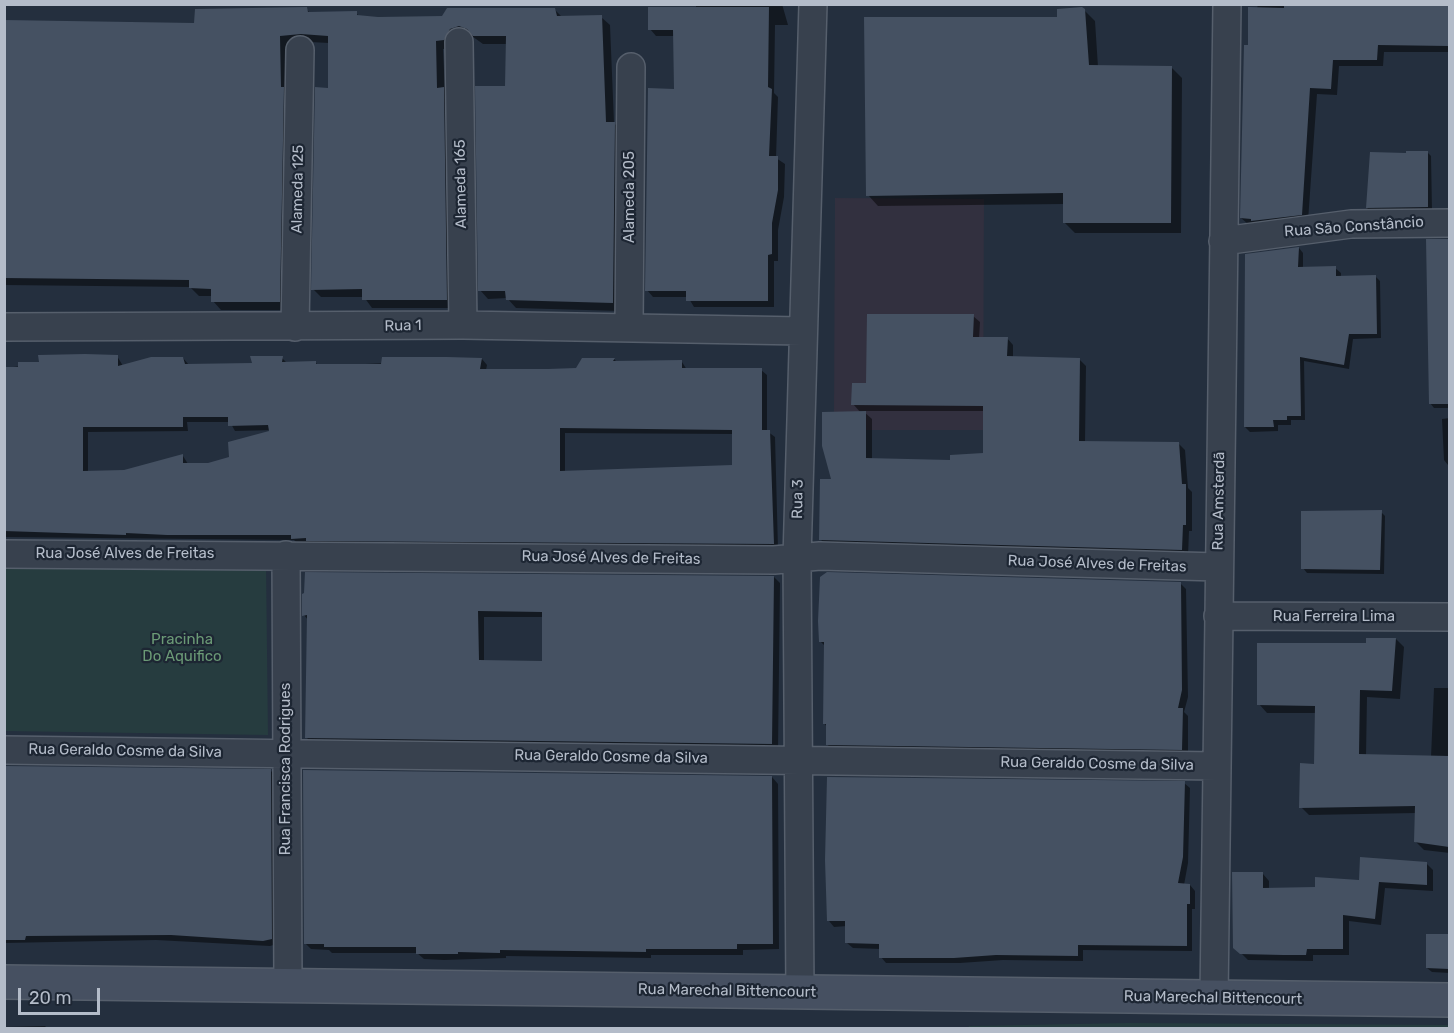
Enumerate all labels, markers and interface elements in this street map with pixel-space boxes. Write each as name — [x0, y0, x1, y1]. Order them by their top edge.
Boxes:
street label: Alameda 165 — [451, 139, 471, 229]
street label: Alameda 125 — [288, 144, 308, 234]
street label: Alameda 205 — [621, 151, 639, 243]
street label: Rua São Constâncio — [1284, 213, 1424, 241]
street label: Rua 1 — [384, 317, 422, 335]
street label: Rua Amsterdã — [1209, 451, 1229, 551]
street label: Rua 3 — [789, 479, 807, 519]
street label: Rua José Alves de Freitas — [35, 545, 215, 563]
street label: Rua José Alves de Freitas — [521, 547, 701, 569]
street label: Rua José Alves de Freitas — [1007, 552, 1187, 576]
street label: Rua Ferreira Lima — [1273, 608, 1395, 626]
park label: Pracinha Do Aquifico — [142, 631, 222, 666]
street label: Rua Francisca Rodrigues — [277, 683, 295, 855]
street label: Rua Geraldo Cosme da Silva — [28, 740, 222, 762]
street label: Rua Geraldo Cosme da Silva — [514, 746, 708, 768]
street label: Rua Geraldo Cosme da Silva — [1000, 753, 1194, 775]
scale bar — [21, 976, 104, 1014]
street label: Rua Marechal Bittencourt — [638, 980, 816, 1002]
text: 20 m — [29, 987, 71, 1009]
street label: Rua Marechal Bittencourt — [1124, 987, 1302, 1009]

